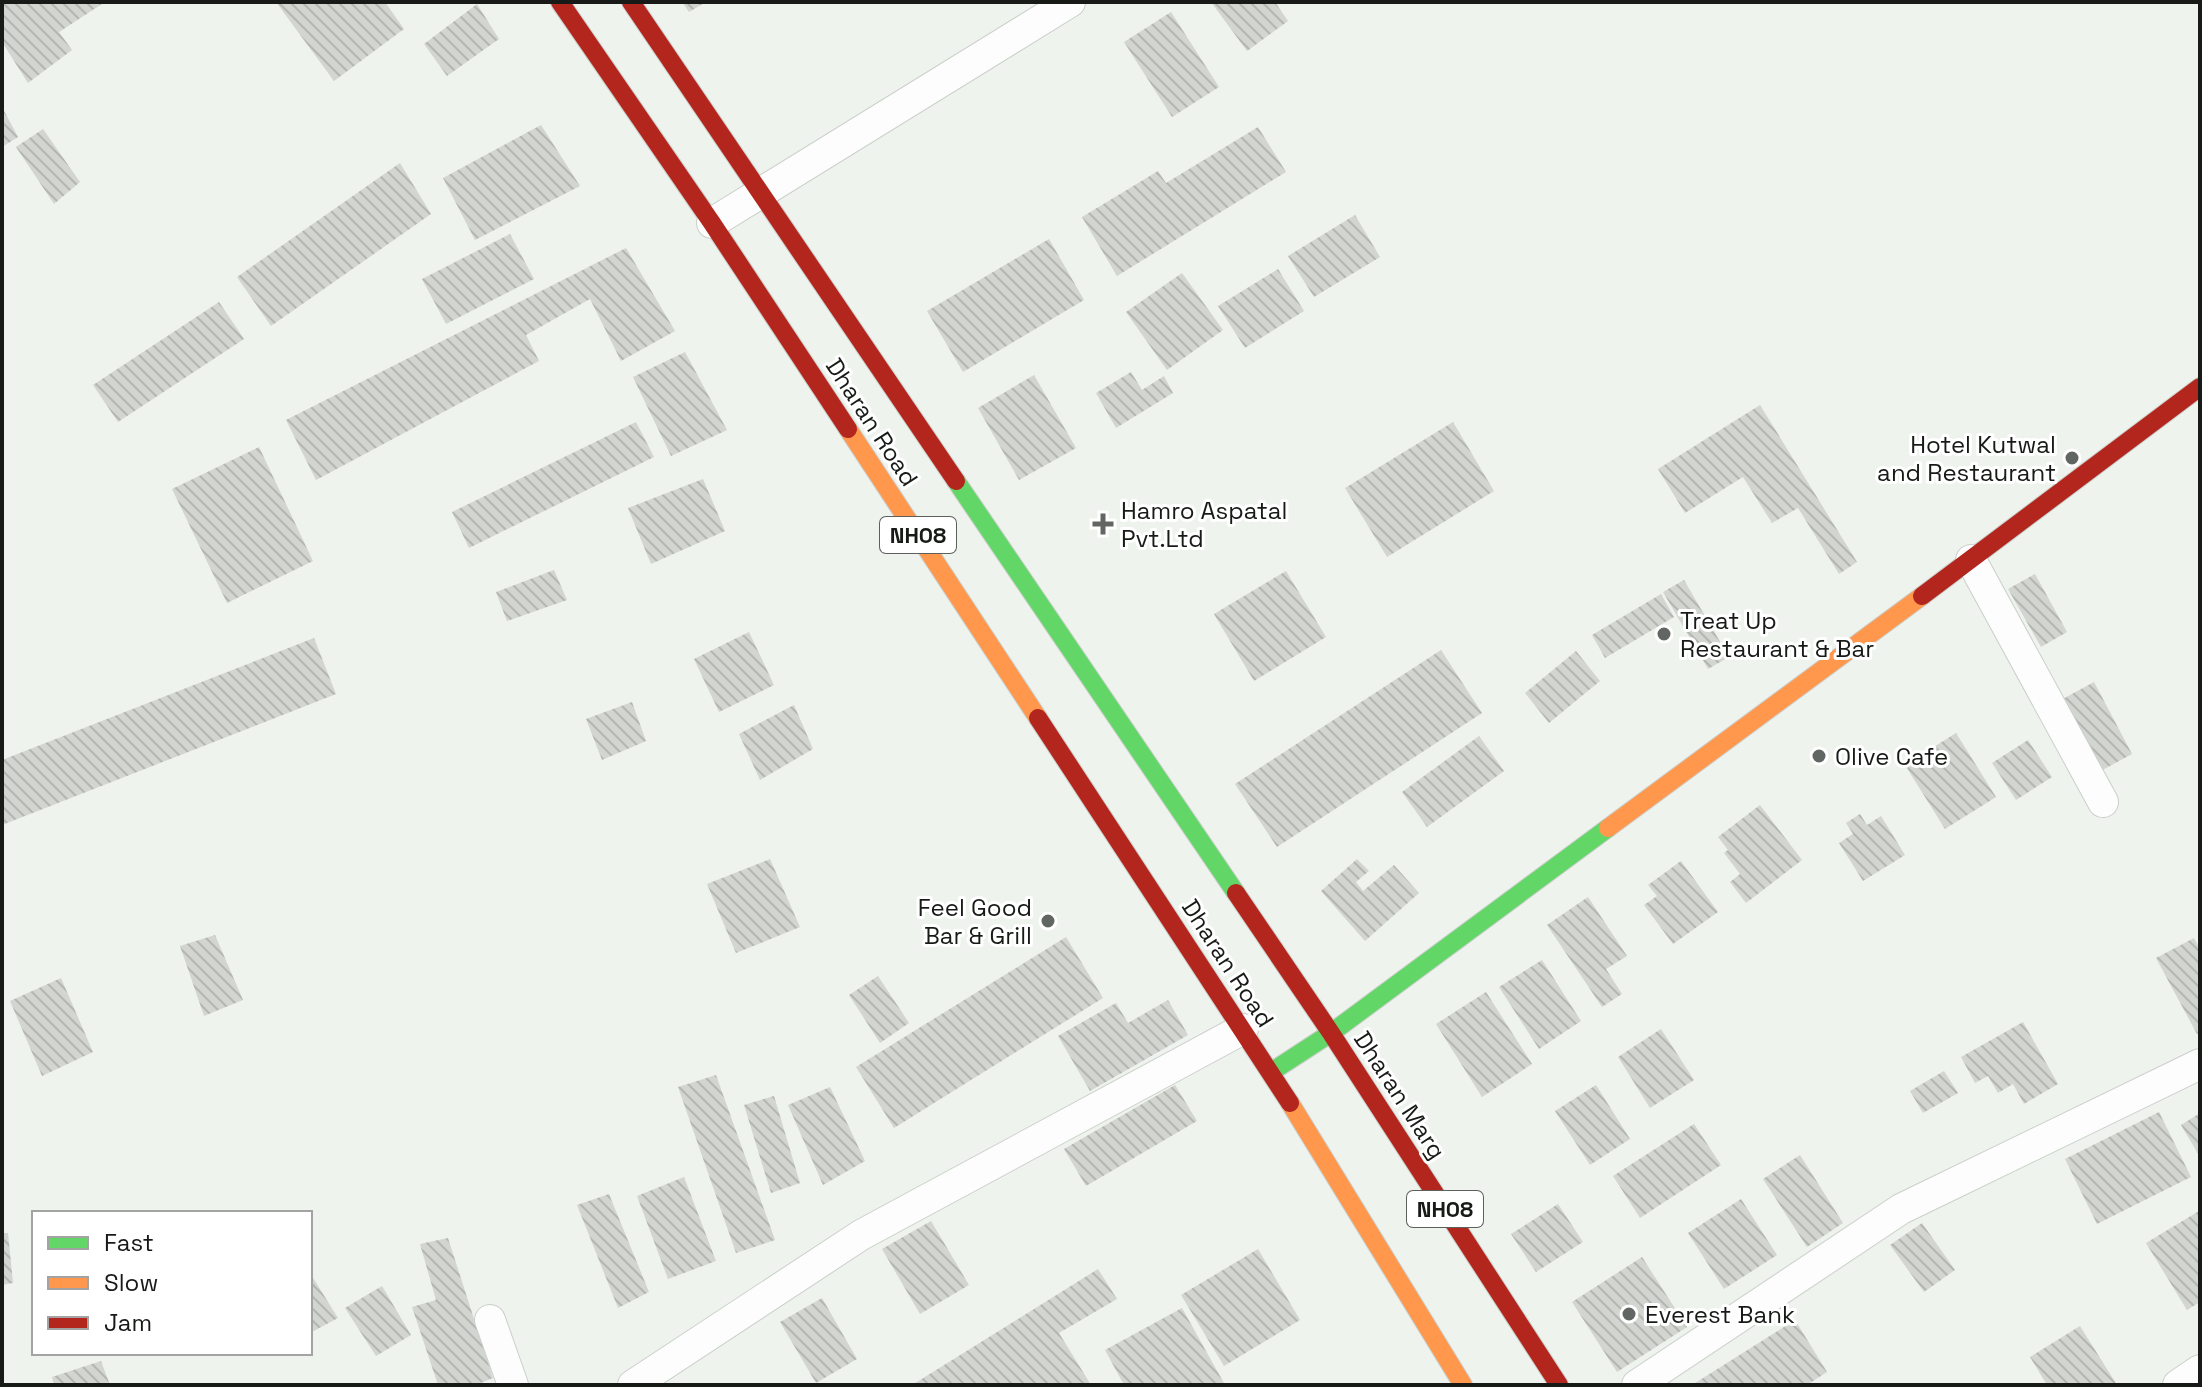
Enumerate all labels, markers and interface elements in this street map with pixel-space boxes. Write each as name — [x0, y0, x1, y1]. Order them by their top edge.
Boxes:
street label: Dharan Road — [819, 352, 925, 492]
place label: Hotel Kutwal and Restaurant — [1877, 429, 2056, 488]
marker: Hotel Kutwal and Restaurant — [2063, 449, 2081, 467]
place label: Hamro Aspatal Pvt.Ltd — [1121, 495, 1287, 554]
marker: Hamro Aspatal Pvt.Ltd — [1092, 513, 1114, 535]
road number: NH08 — [880, 517, 956, 553]
place label: Treat Up Restaurant & Bar — [1680, 605, 1874, 664]
marker: Treat Up Restaurant & Bar — [1655, 625, 1673, 643]
place label: Olive Cafe — [1835, 741, 1948, 772]
marker: Olive Cafe — [1810, 747, 1828, 765]
place label: Feel Good Bar & Grill — [918, 892, 1032, 951]
street label: Dharan Road — [1175, 893, 1281, 1033]
marker: Feel Good Bar & Grill — [1039, 912, 1057, 930]
street label: Dharan Marg — [1347, 1025, 1453, 1165]
road number: NH08 — [1407, 1191, 1483, 1227]
legend — [32, 1211, 312, 1355]
text: Fast — [104, 1227, 154, 1258]
text: Slow — [104, 1267, 158, 1298]
place label: Everest Bank — [1645, 1299, 1795, 1330]
marker: Everest Bank — [1620, 1305, 1638, 1323]
text: Jam — [104, 1307, 152, 1338]

